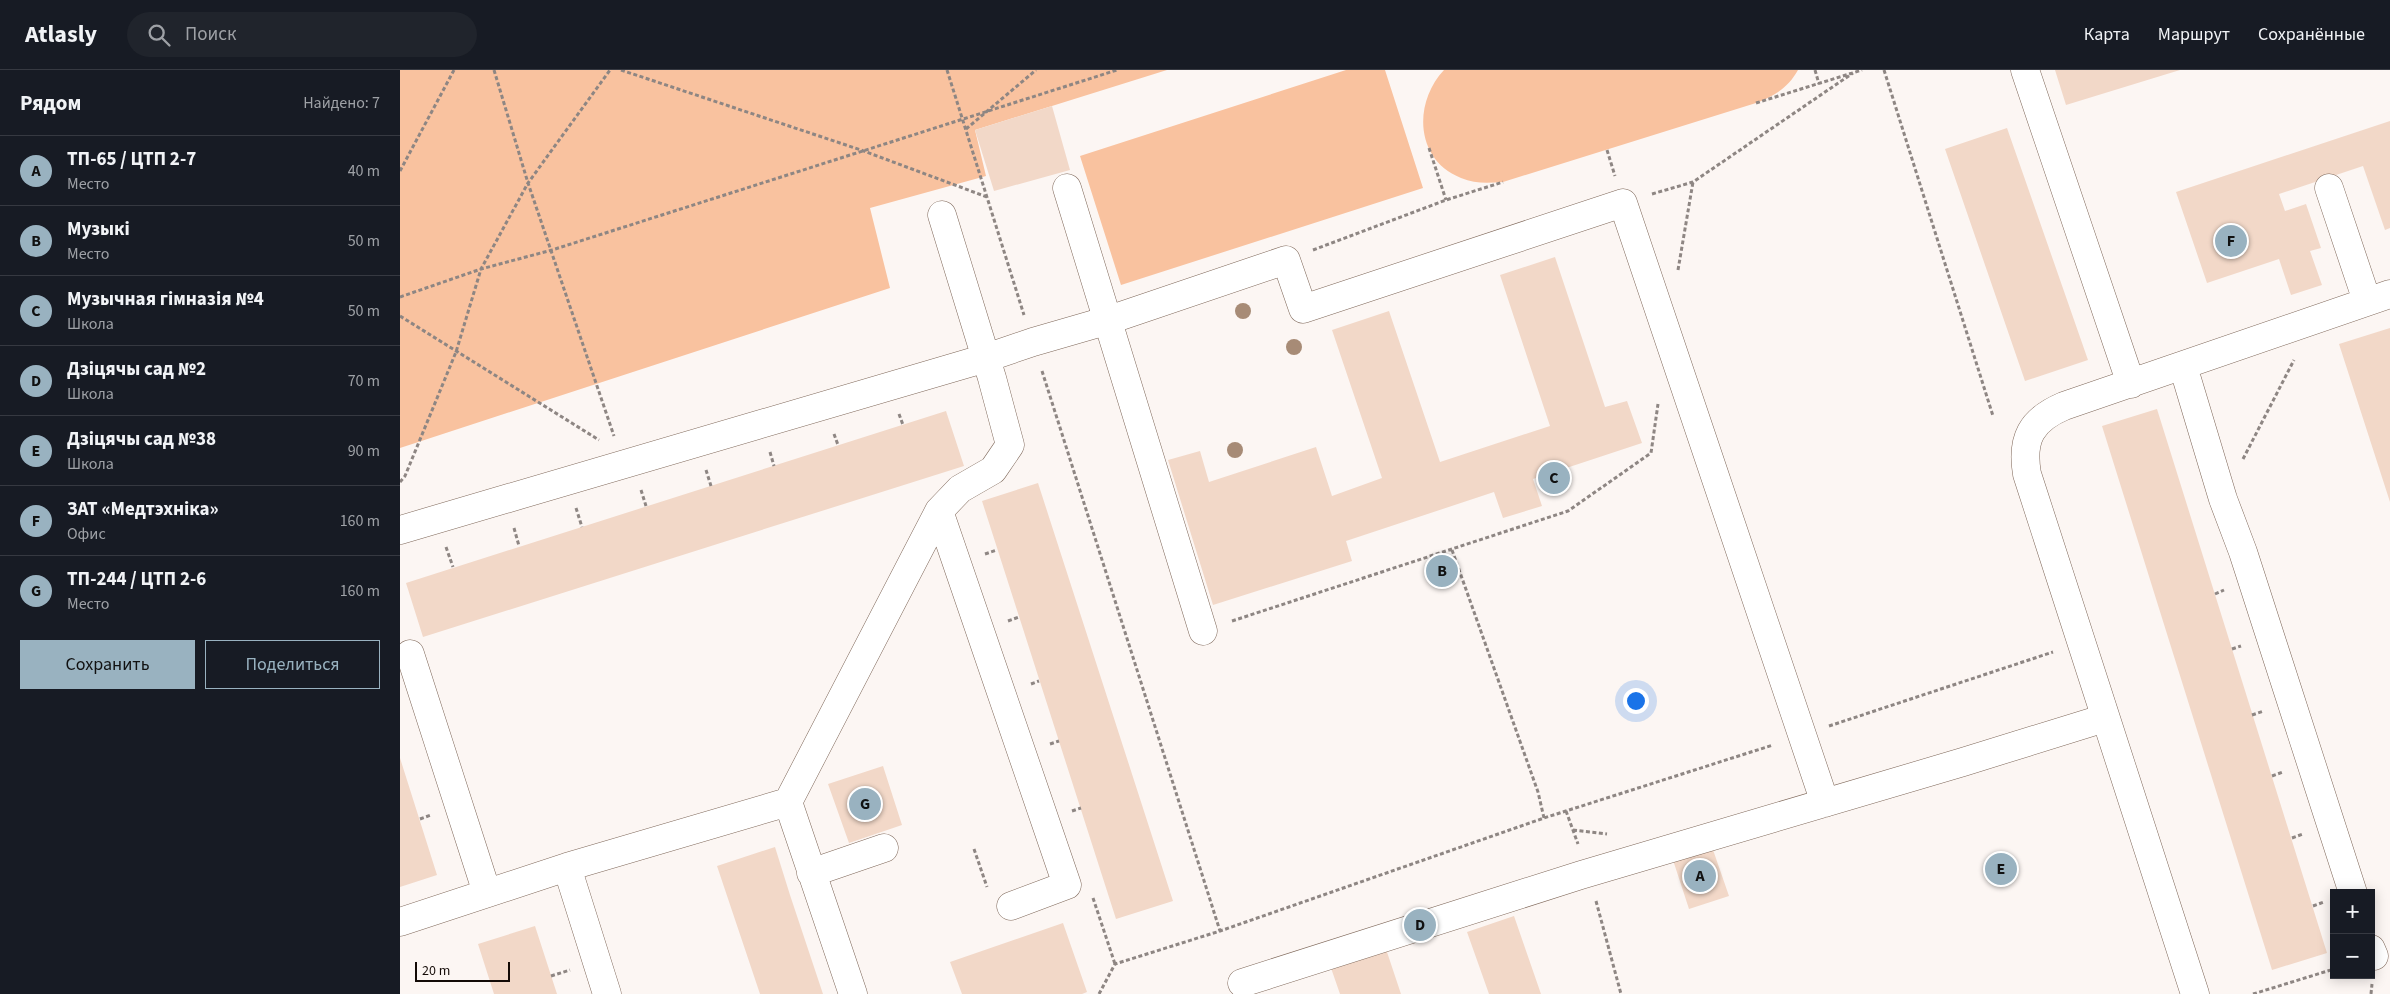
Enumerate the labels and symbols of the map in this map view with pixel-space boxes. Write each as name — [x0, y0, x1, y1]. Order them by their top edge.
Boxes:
pin: F — [2215, 222, 2247, 260]
pin: C — [1538, 459, 1570, 497]
pin: B — [1426, 552, 1458, 590]
your location — [1623, 688, 1649, 714]
pin: G — [849, 785, 881, 823]
pin: E — [1985, 850, 2017, 888]
pin: A — [1684, 857, 1716, 895]
pin: D — [1404, 906, 1436, 944]
scale bar — [415, 959, 510, 982]

